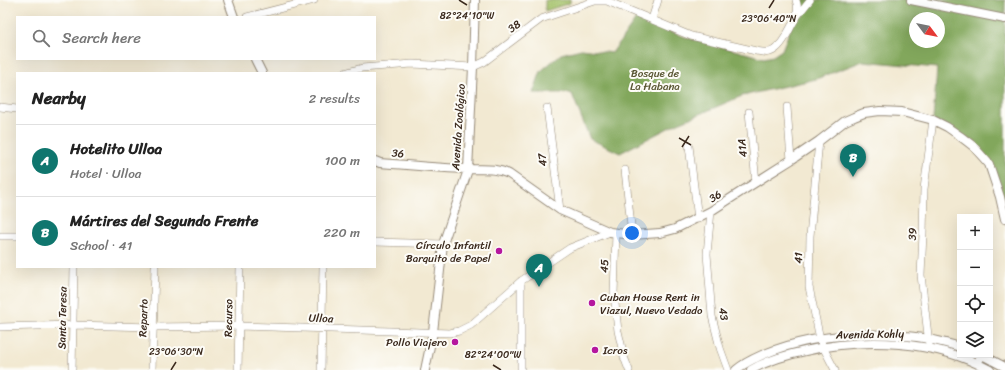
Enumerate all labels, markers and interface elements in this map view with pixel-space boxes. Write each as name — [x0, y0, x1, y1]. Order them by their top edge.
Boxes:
text: 82°24'10"W — [440, 7, 494, 25]
text: 23°06'40"N — [742, 10, 797, 28]
north arrow — [909, 12, 945, 48]
street label: 38 — [504, 15, 525, 38]
search box — [16, 16, 376, 60]
text: Search here — [62, 25, 141, 51]
icon: search — [30, 27, 52, 49]
park label: Bosque de La Habana — [630, 64, 680, 96]
text: Nearby — [32, 83, 86, 113]
street label: Avenida Zoológico — [446, 83, 471, 172]
text: 2 results — [309, 87, 360, 110]
text: Hotelito Ulloa — [70, 136, 162, 162]
street label: 41A — [732, 138, 753, 158]
street label: 36 — [391, 144, 405, 163]
pin: B — [840, 144, 866, 177]
text: A — [41, 149, 49, 172]
text: 100 m — [325, 149, 360, 172]
street label: 47 — [532, 152, 553, 168]
text: Hotel · Ulloa — [70, 162, 141, 185]
street label: 36 — [705, 185, 726, 208]
text: Mártires del Segundo Frente — [70, 208, 259, 234]
map controls — [957, 214, 993, 358]
button: + — [957, 214, 993, 250]
text: B — [41, 221, 49, 244]
text: 220 m — [323, 221, 360, 244]
your location — [622, 223, 642, 243]
street label: 39 — [903, 227, 922, 241]
text: School · 41 — [70, 234, 132, 257]
place label: Círculo Infantil Barquito de Papel — [406, 236, 492, 268]
marker: Círculo Infantil Barquito de Papel — [494, 246, 504, 256]
button: − — [957, 250, 993, 286]
street label: 41 — [789, 252, 808, 264]
pin: A — [526, 254, 552, 287]
street label: 45 — [595, 259, 614, 273]
street label: Santa Teresa — [52, 286, 73, 349]
button: locate — [957, 286, 993, 322]
place label: Cuban House Rent in Viazul, Nuevo Vedado — [600, 288, 703, 320]
street label: Reparto — [133, 298, 154, 337]
street label: Recurso — [219, 298, 238, 337]
marker: Cuban House Rent in Viazul, Nuevo Vedado — [587, 298, 597, 308]
street label: 43 — [713, 306, 734, 322]
street label: Ulloa — [308, 309, 334, 328]
button: layers — [957, 322, 993, 358]
street label: Avenida Kohly — [835, 324, 905, 345]
place label: Pollo Viajero — [386, 333, 448, 352]
marker: Pollo Viajero — [450, 337, 460, 347]
place label: Icros — [602, 341, 628, 360]
text: 23°06'30"N — [149, 343, 203, 361]
marker: Icros — [590, 345, 600, 355]
text: 82°24'00"W — [465, 346, 521, 364]

